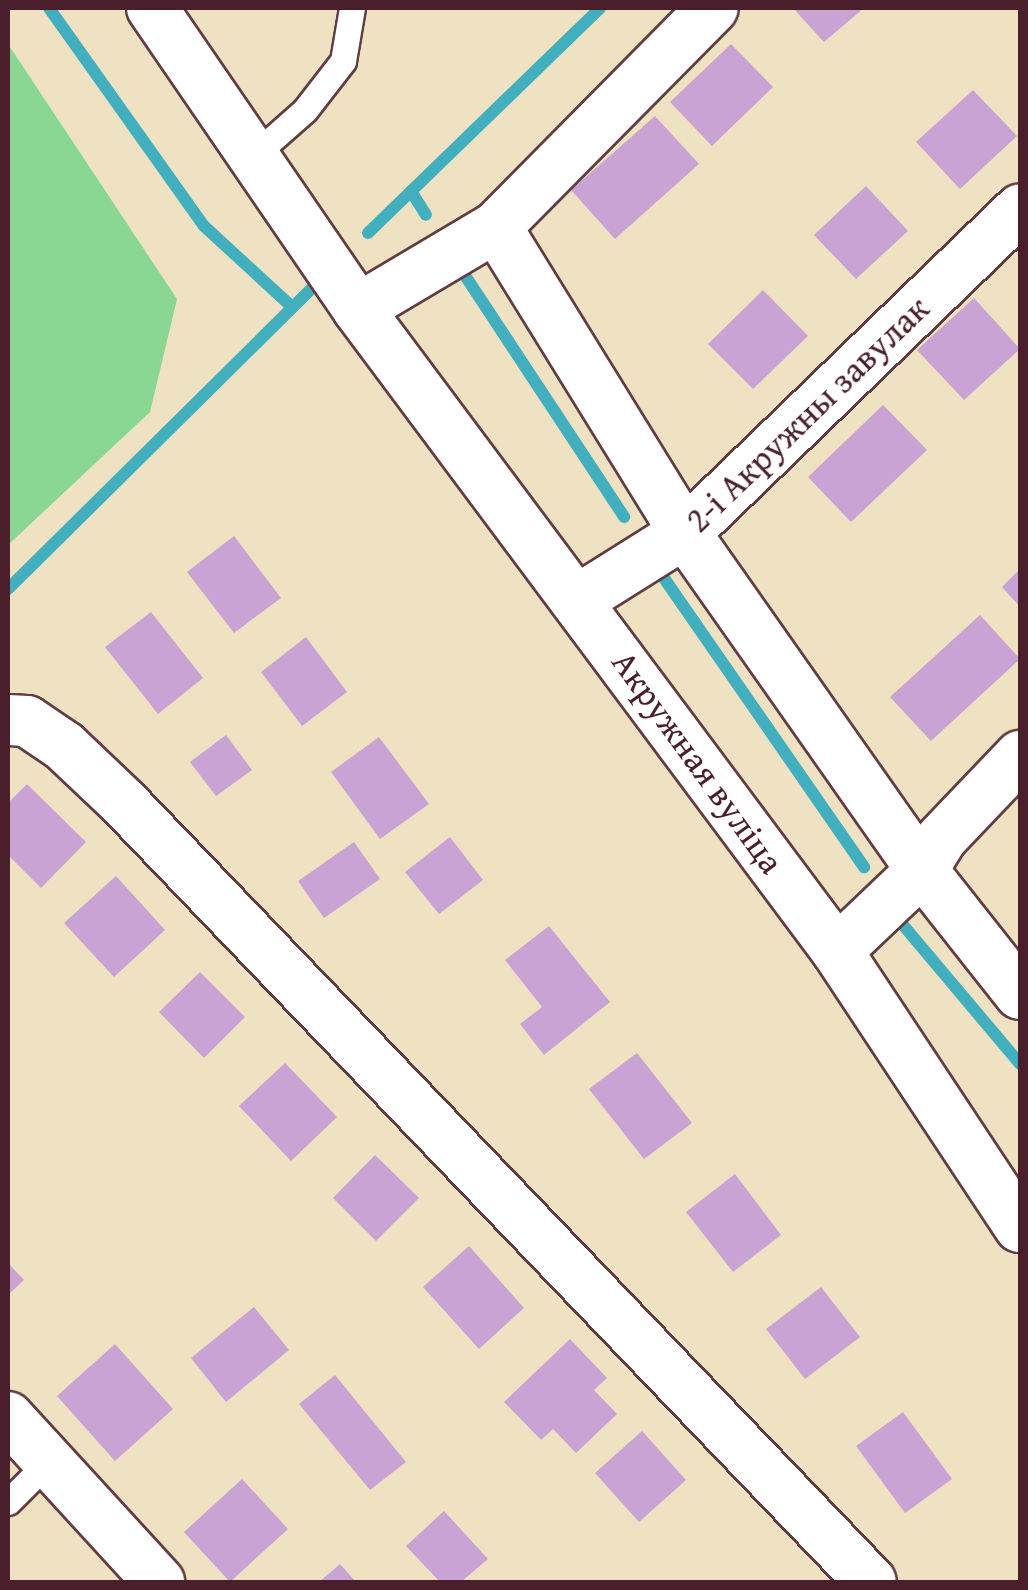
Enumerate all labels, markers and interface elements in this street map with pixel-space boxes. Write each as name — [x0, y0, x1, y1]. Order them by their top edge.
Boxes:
street label: 2-і Акружны завулак — [677, 287, 937, 541]
street label: Акружная вуліца — [603, 643, 793, 881]

